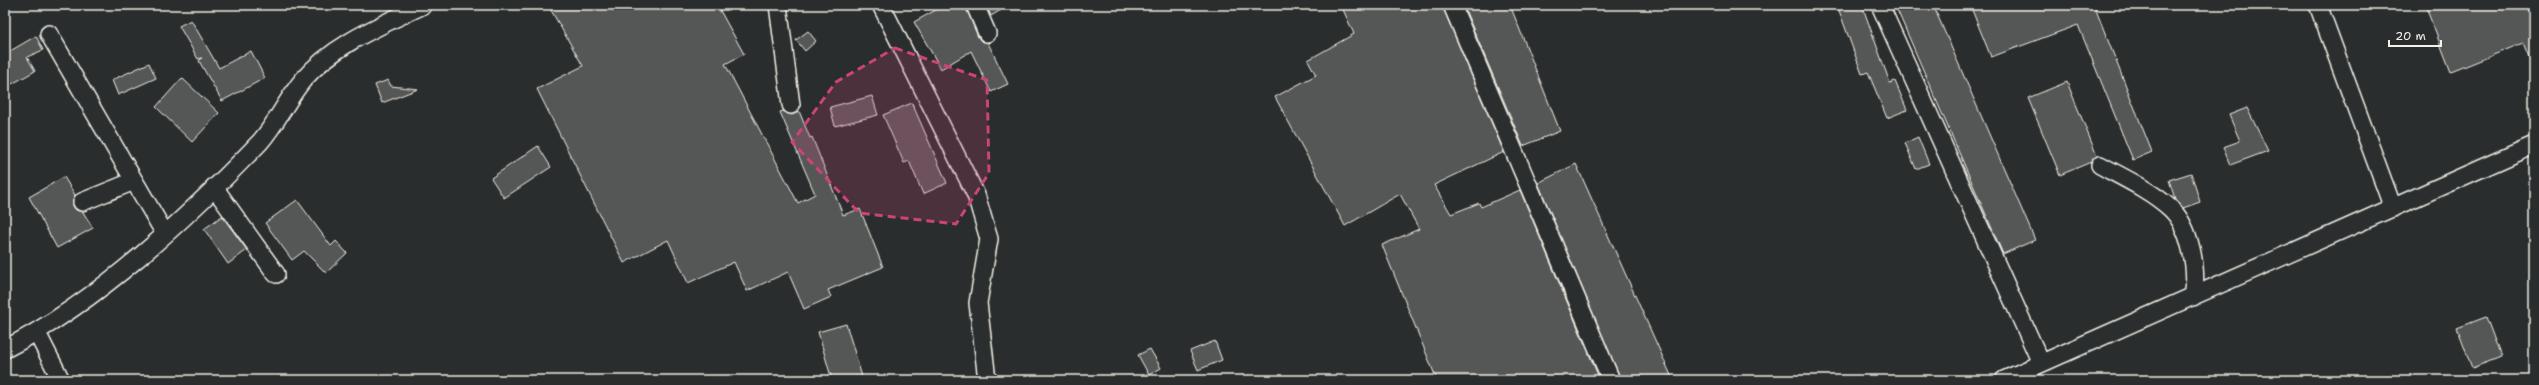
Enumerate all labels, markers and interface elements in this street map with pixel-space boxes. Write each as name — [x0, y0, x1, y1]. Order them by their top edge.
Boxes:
scale bar — [2389, 22, 2441, 48]
text: 20 m — [2395, 28, 2426, 44]

